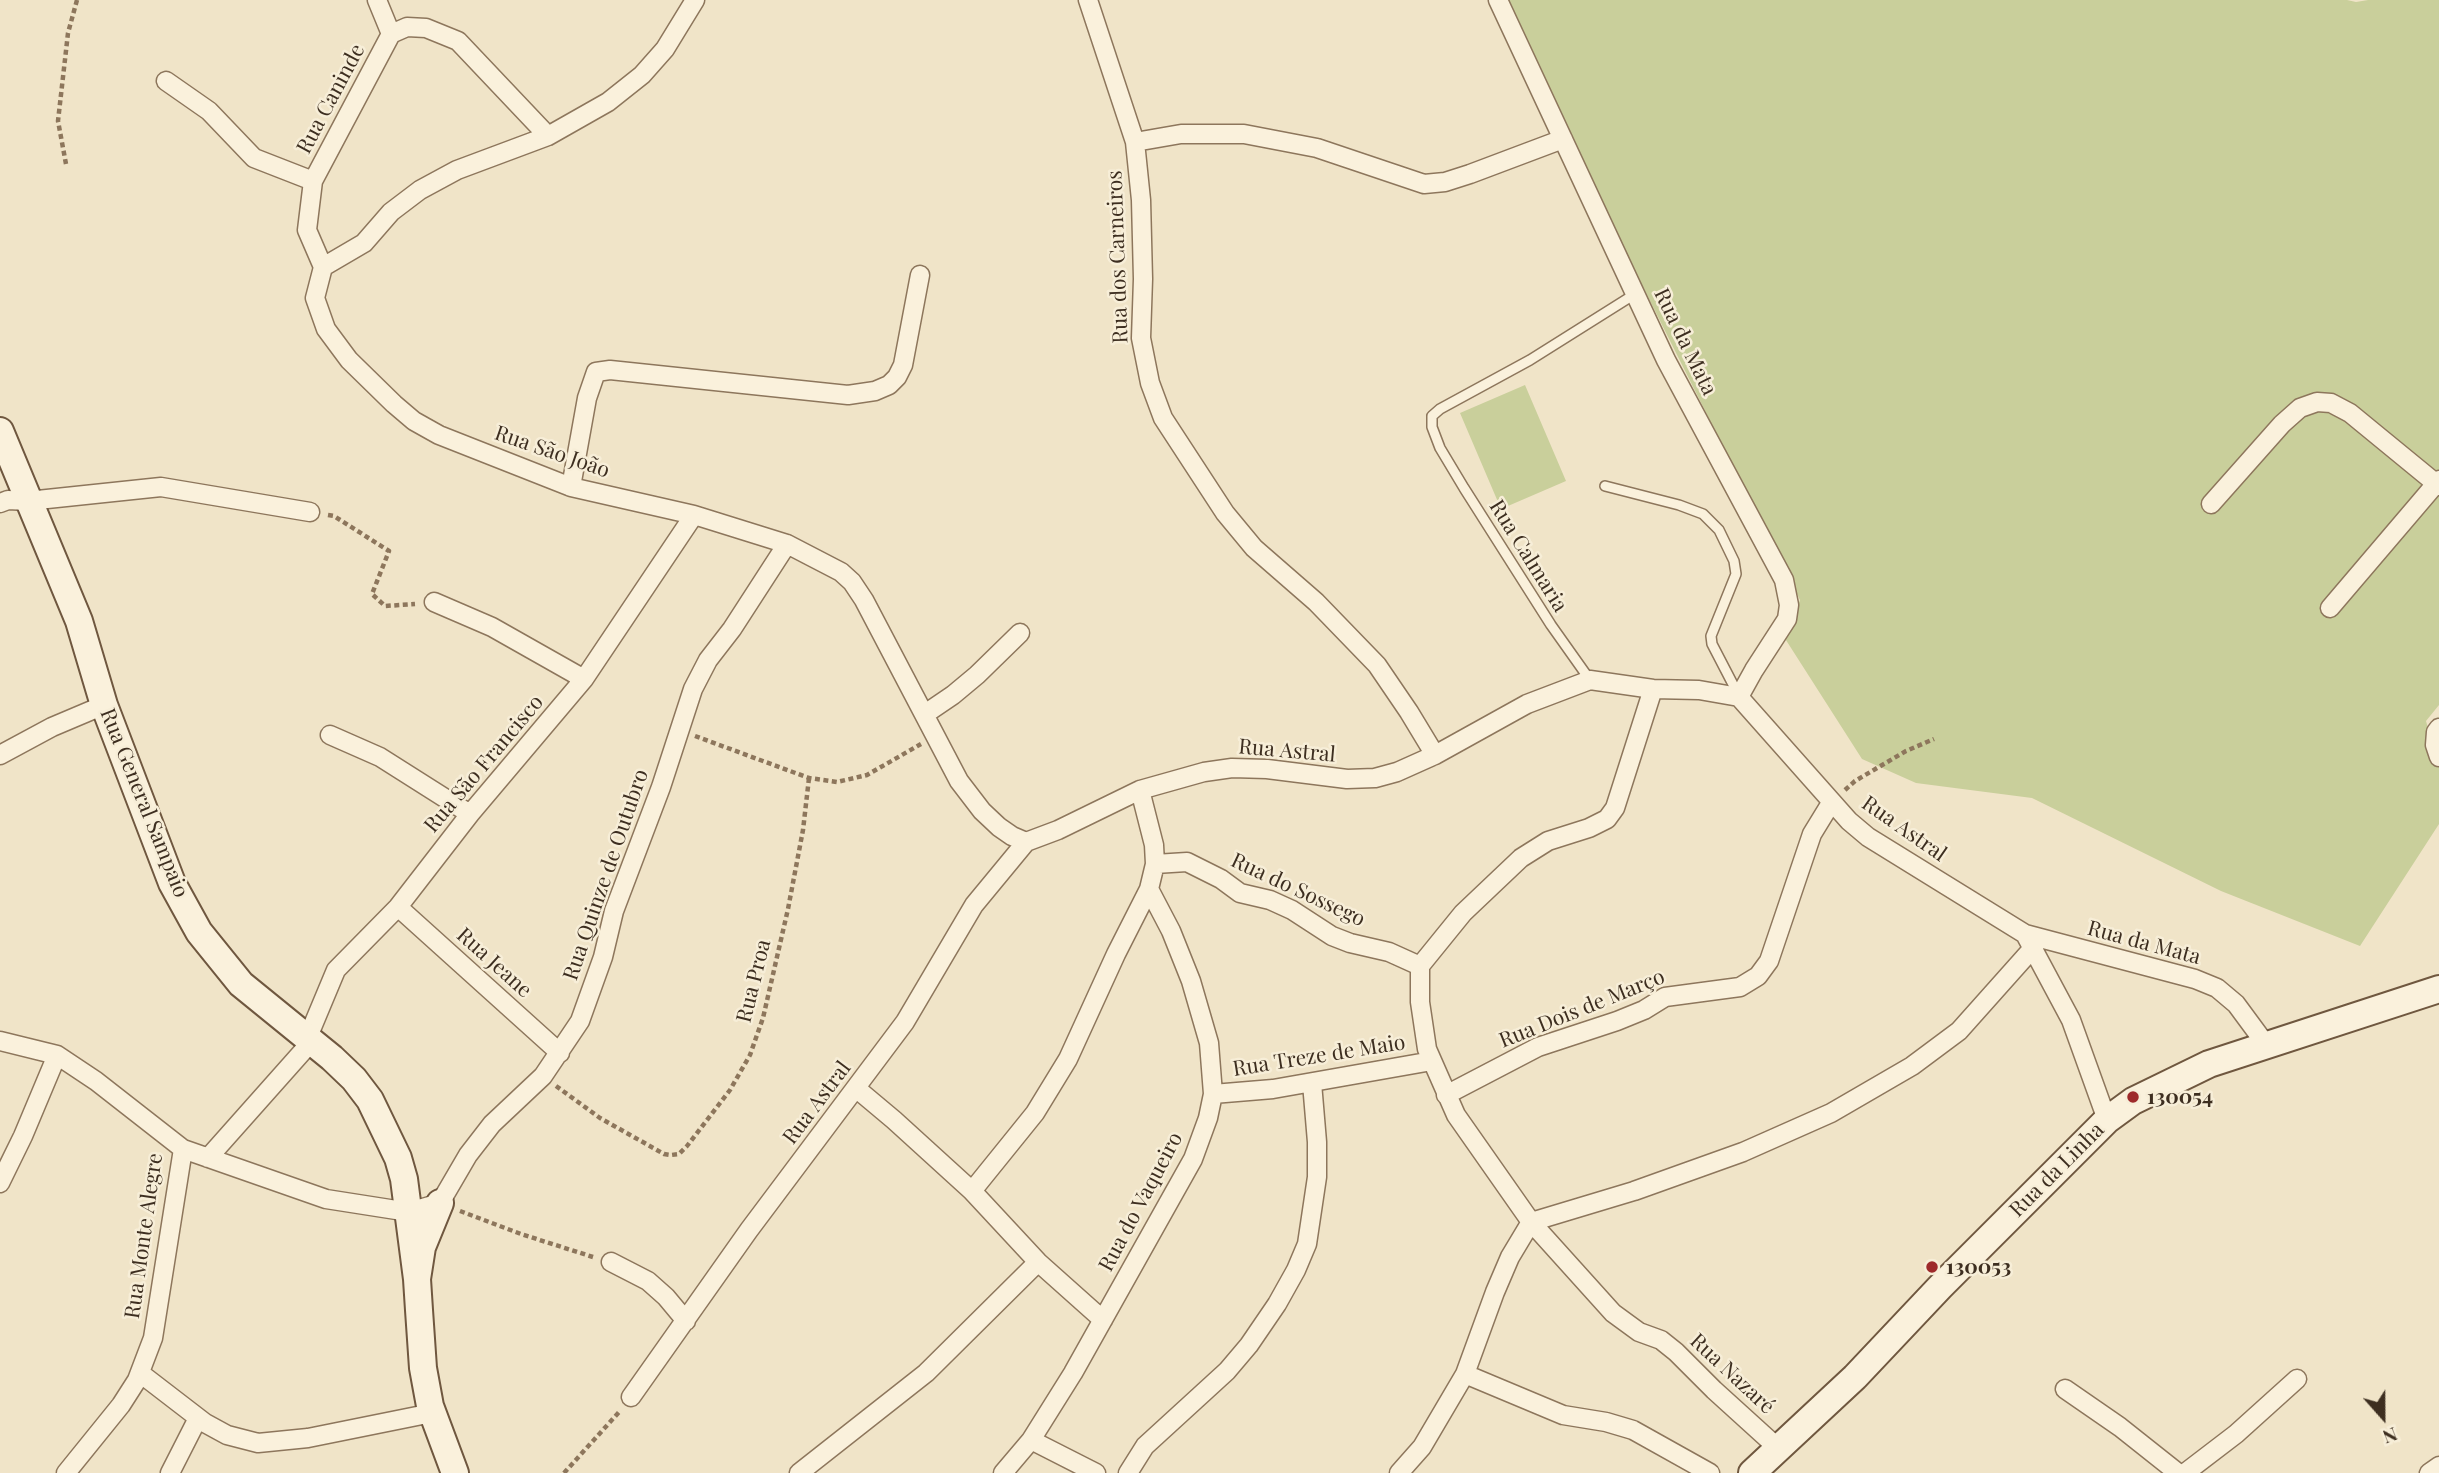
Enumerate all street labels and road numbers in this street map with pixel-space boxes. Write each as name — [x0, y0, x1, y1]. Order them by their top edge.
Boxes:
street label: Rua Caninde — [292, 40, 370, 158]
street label: Rua dos Carneiros — [1102, 170, 1134, 344]
street label: Rua da Mata — [1648, 284, 1722, 400]
street label: Rua São João — [491, 421, 613, 483]
street label: Rua Calmaria — [1484, 495, 1572, 617]
street label: Rua São Francisco — [419, 690, 549, 838]
street label: Rua General Sampaio — [95, 705, 193, 901]
street label: Rua Astral — [1237, 734, 1337, 768]
street label: Rua Quinze de Outubro — [558, 766, 654, 984]
street label: Rua Astral — [1857, 791, 1951, 867]
street label: Rua do Sossego — [1227, 848, 1369, 932]
street label: Rua da Mata — [2085, 916, 2203, 970]
street label: Rua Jeane — [451, 923, 537, 1003]
street label: Rua Proa — [732, 937, 776, 1025]
street label: Rua Dois de Março — [1496, 964, 1668, 1054]
street label: Rua Treze de Maio — [1231, 1030, 1407, 1082]
street label: Rua Astral — [778, 1057, 856, 1149]
street label: Rua da Linha — [2005, 1118, 2109, 1222]
street label: Rua do Vaqueiro — [1094, 1128, 1188, 1276]
street label: Rua Monte Alegre — [120, 1152, 168, 1320]
street label: Rua Nazaré — [1685, 1329, 1779, 1419]

